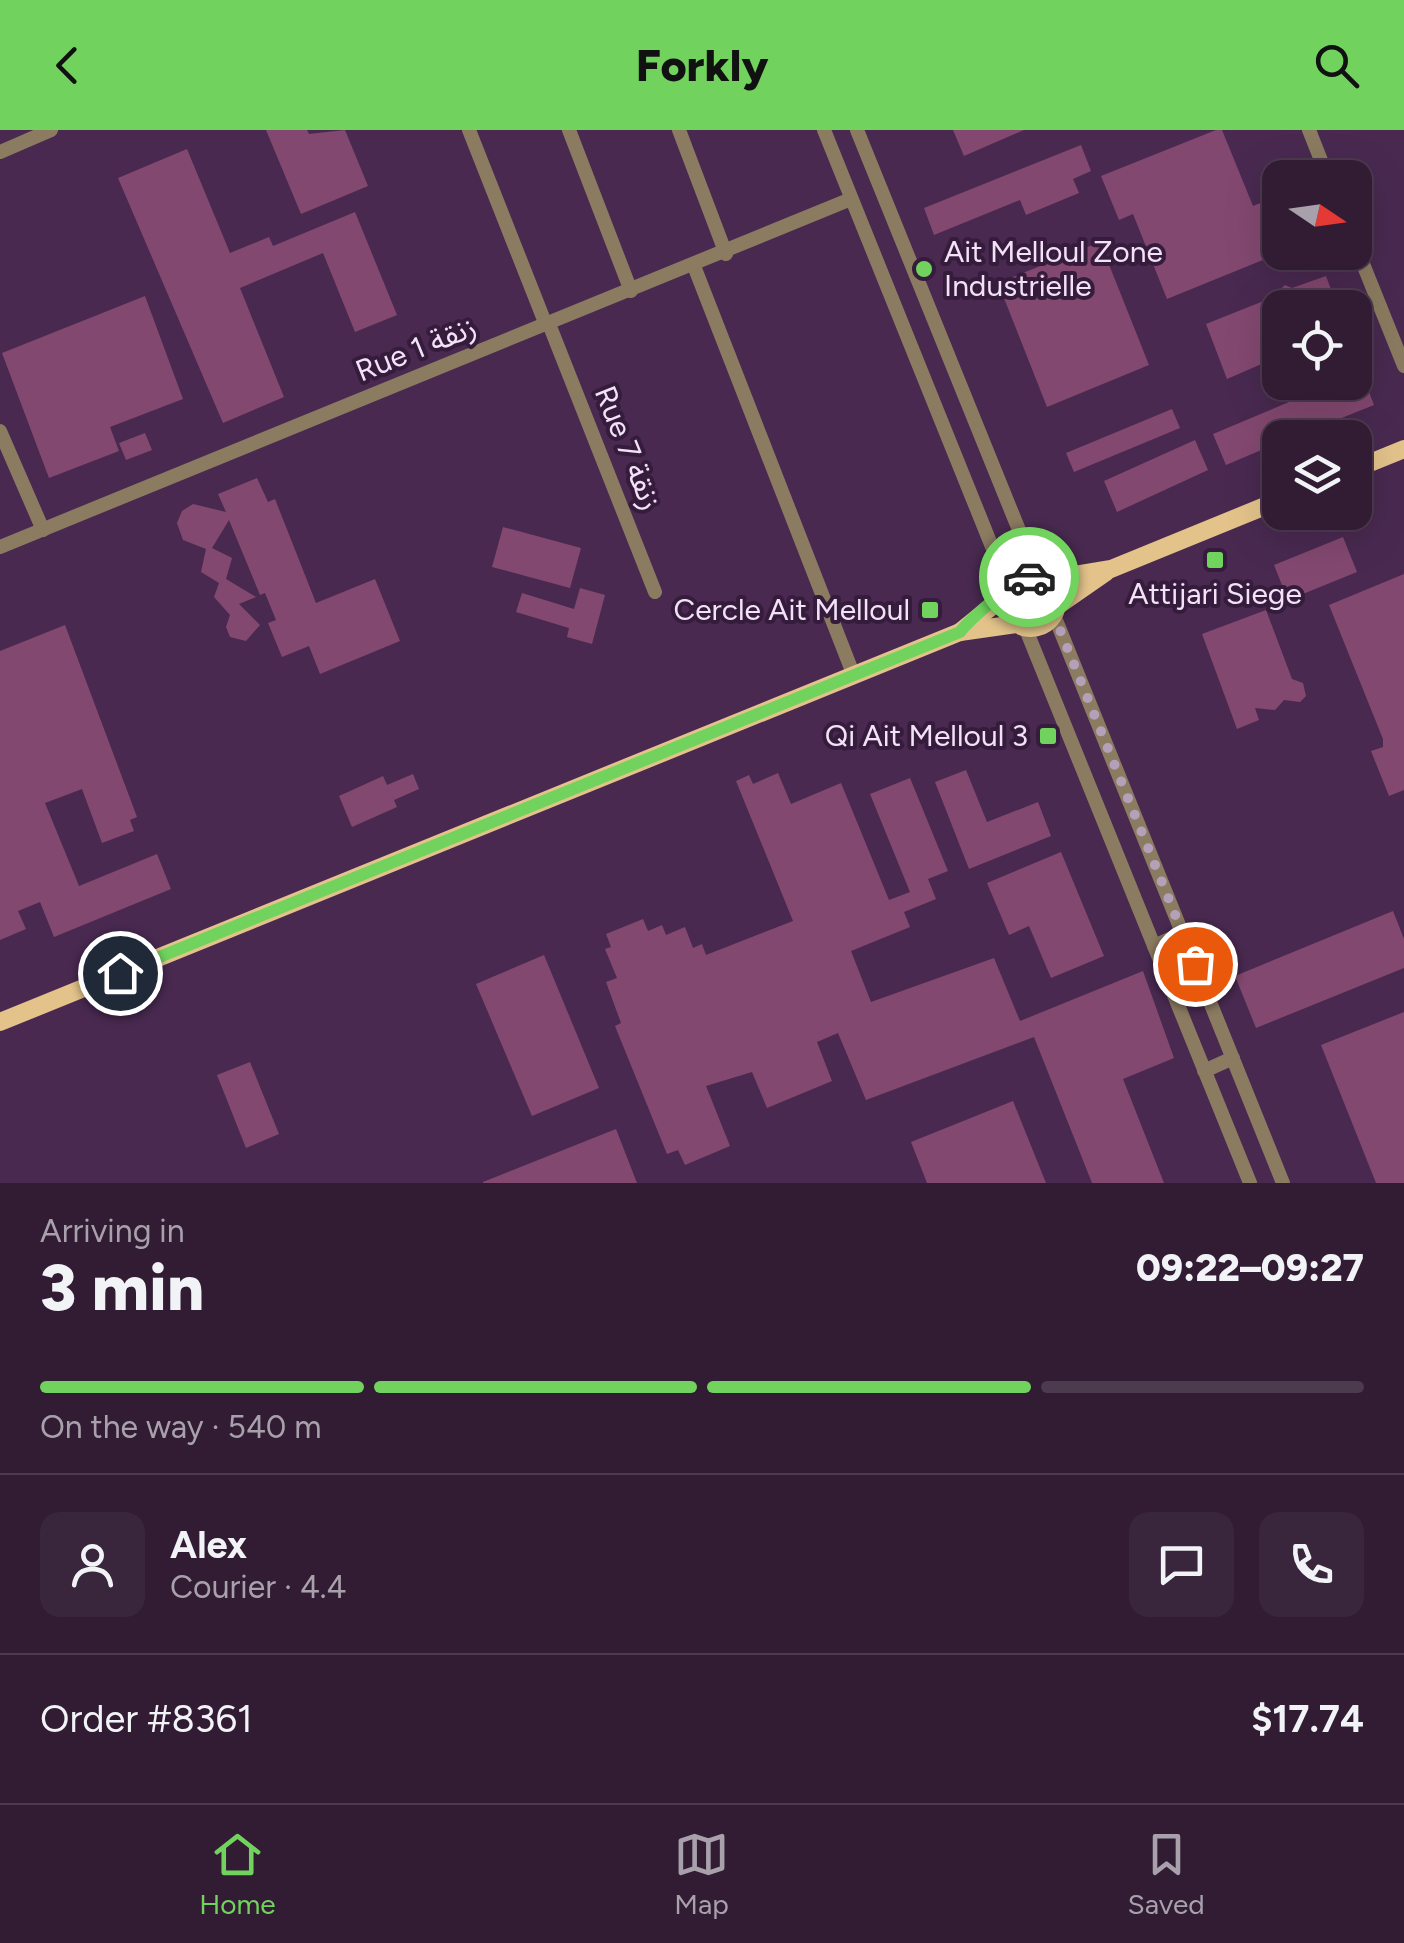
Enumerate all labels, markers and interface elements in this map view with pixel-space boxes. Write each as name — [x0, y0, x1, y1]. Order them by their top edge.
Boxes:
icon: back — [40, 38, 95, 93]
text: Forkly — [636, 38, 768, 92]
icon: search — [1309, 38, 1364, 93]
north arrow — [1262, 160, 1372, 270]
map controls — [1262, 160, 1372, 530]
place label: Ait Melloul Zone Industrielle — [944, 233, 1163, 304]
marker: Ait Melloul Zone Industrielle — [913, 258, 935, 280]
button: locate — [1262, 290, 1372, 400]
street label: Rue 1 زنقة — [350, 308, 482, 389]
street label: Rue 7 زنقة — [587, 380, 670, 515]
button: layers — [1262, 420, 1372, 530]
courier — [979, 527, 1079, 627]
marker: Attijari Siege — [1204, 549, 1226, 571]
icon: car — [1002, 550, 1057, 605]
place label: Attijari Siege — [1128, 575, 1302, 612]
place label: Cercle Ait Melloul — [674, 591, 910, 628]
marker: Cercle Ait Melloul — [919, 599, 941, 621]
place label: Qi Ait Melloul 3 — [825, 717, 1028, 754]
marker: Qi Ait Melloul 3 — [1037, 725, 1059, 747]
pin — [1153, 922, 1238, 1007]
pin — [78, 931, 163, 1016]
icon: bag — [1168, 937, 1223, 992]
icon: home — [93, 946, 148, 1001]
text: Arriving in — [40, 1212, 185, 1250]
text: 09:22–09:27 — [1136, 1245, 1364, 1291]
text: 3 min — [40, 1248, 204, 1326]
text: On the way · 540 m — [40, 1408, 321, 1446]
button: person — [40, 1512, 145, 1617]
button: chat — [1129, 1512, 1234, 1617]
button: phone — [1259, 1512, 1364, 1617]
text: Alex — [170, 1522, 247, 1568]
text: Courier · 4.4 — [170, 1568, 346, 1606]
text: Order #8361 — [40, 1696, 253, 1742]
text: $17.74 — [1251, 1696, 1364, 1742]
tab: Home — [199, 1827, 276, 1921]
tab: Map — [674, 1827, 729, 1921]
tab: Saved — [1128, 1827, 1205, 1921]

